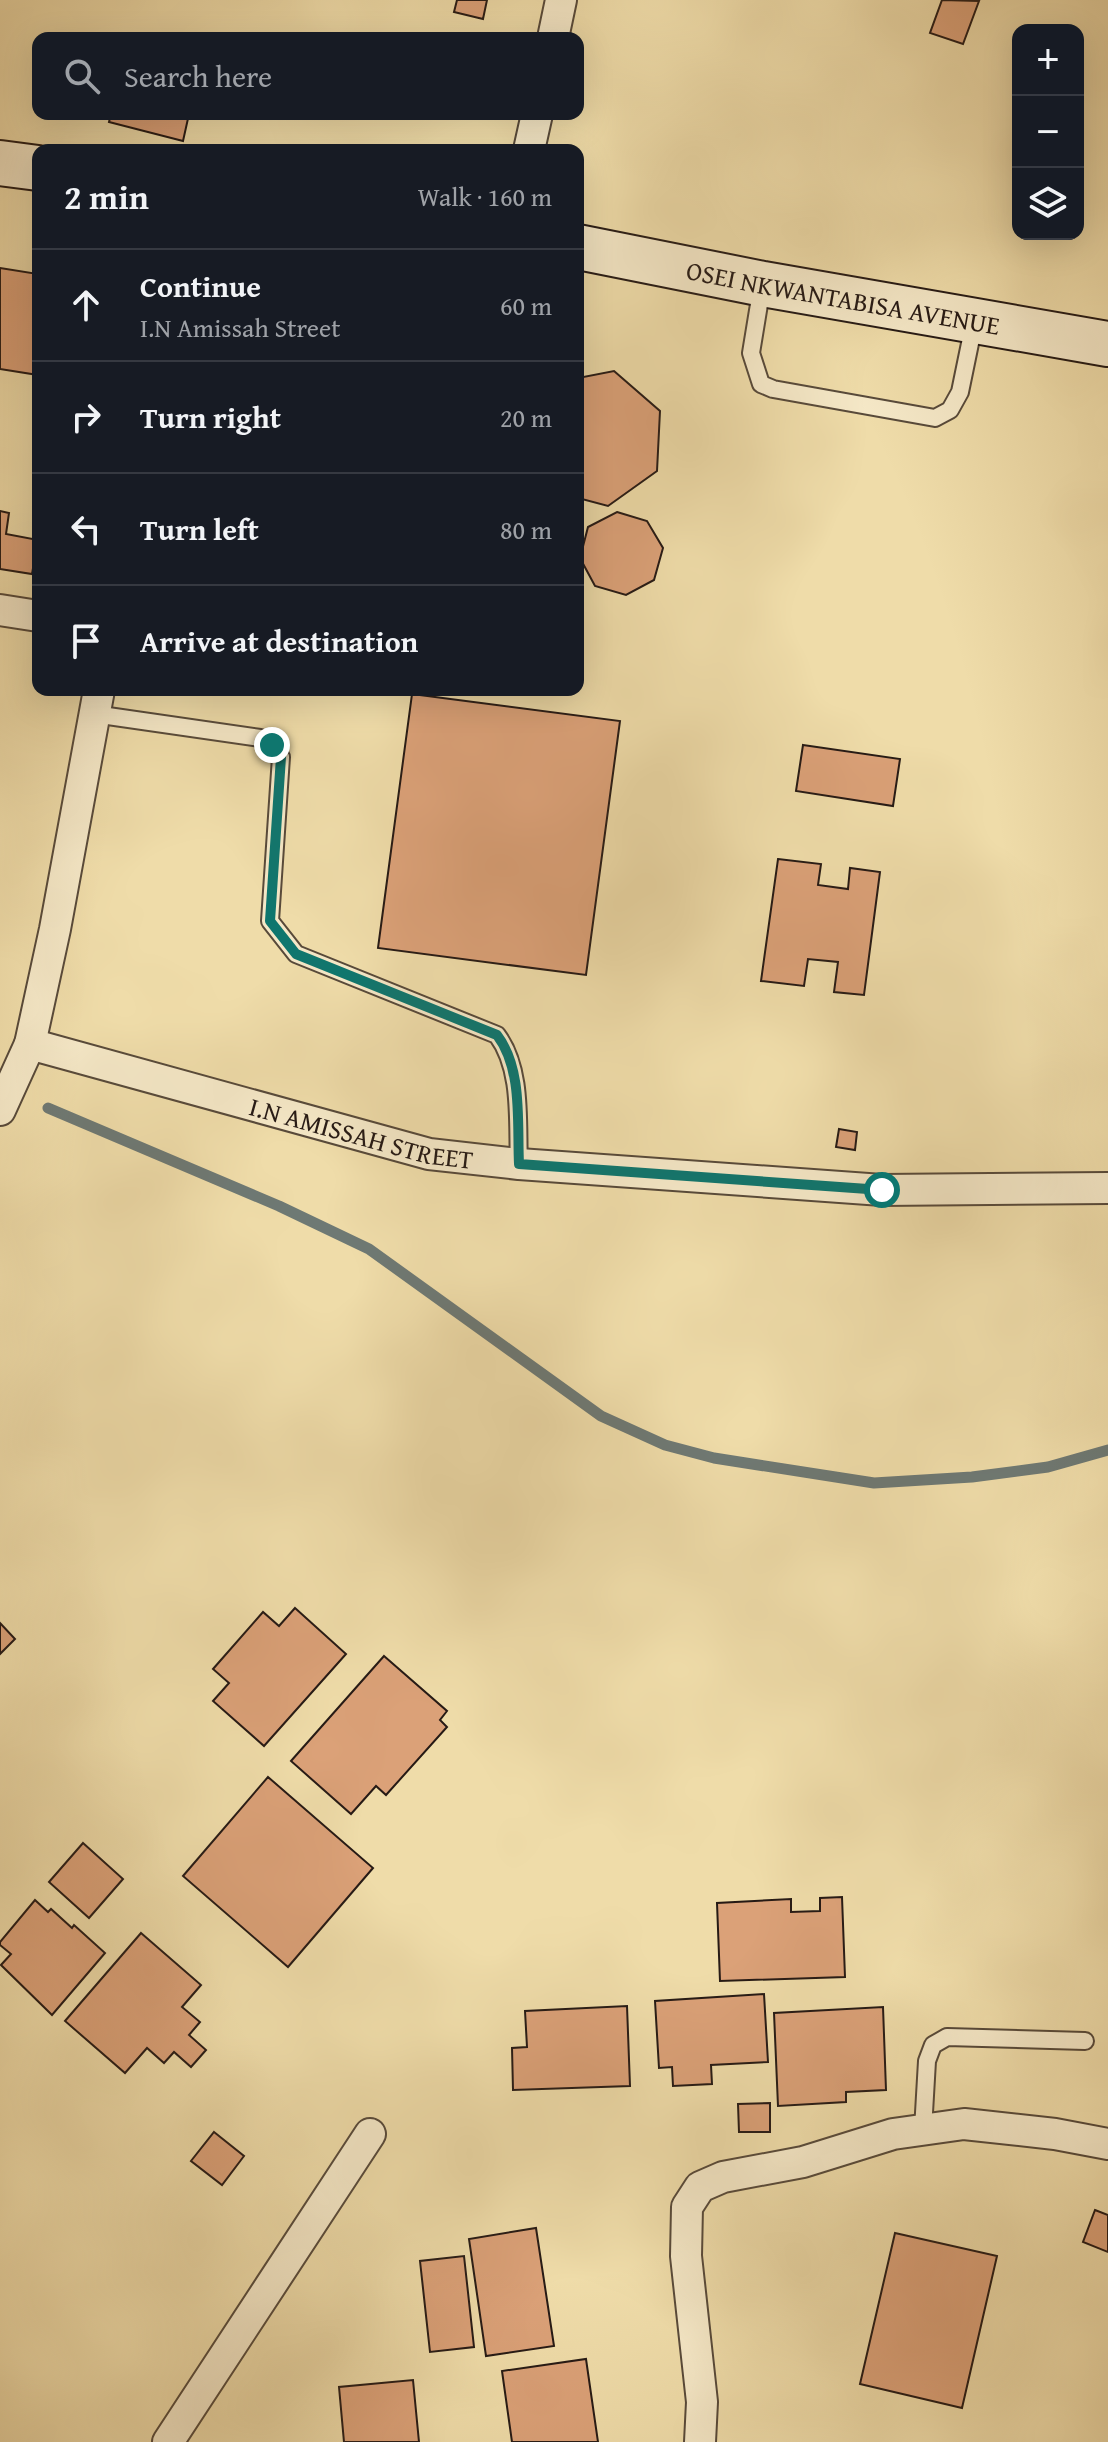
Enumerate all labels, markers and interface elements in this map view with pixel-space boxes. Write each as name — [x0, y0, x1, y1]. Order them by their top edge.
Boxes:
map controls — [1012, 24, 1084, 240]
button: + — [1012, 24, 1084, 96]
search box — [32, 32, 584, 120]
icon: search — [60, 54, 104, 98]
text: Search here — [124, 54, 272, 98]
button: − — [1012, 96, 1084, 168]
button: layers — [1012, 168, 1084, 240]
text: 2 min — [64, 172, 149, 221]
text: Walk · 160 m — [418, 177, 552, 216]
street label: OSEI NKWANTABISA AVENUE — [683, 250, 1003, 344]
text: Continue — [140, 264, 261, 308]
icon: ahead — [64, 283, 108, 327]
text: 60 m — [500, 286, 552, 325]
text: I.N Amissah Street — [140, 308, 340, 347]
icon: right — [64, 395, 108, 439]
text: Turn right — [140, 395, 281, 439]
text: 20 m — [500, 398, 552, 437]
icon: left — [64, 507, 108, 551]
text: Turn left — [140, 507, 259, 551]
text: 80 m — [500, 510, 552, 549]
icon: arrive — [64, 619, 108, 663]
text: Arrive at destination — [140, 619, 418, 663]
route end — [254, 727, 290, 763]
street label: I.N AMISSAH STREET — [245, 1086, 476, 1178]
route start — [864, 1172, 900, 1208]

